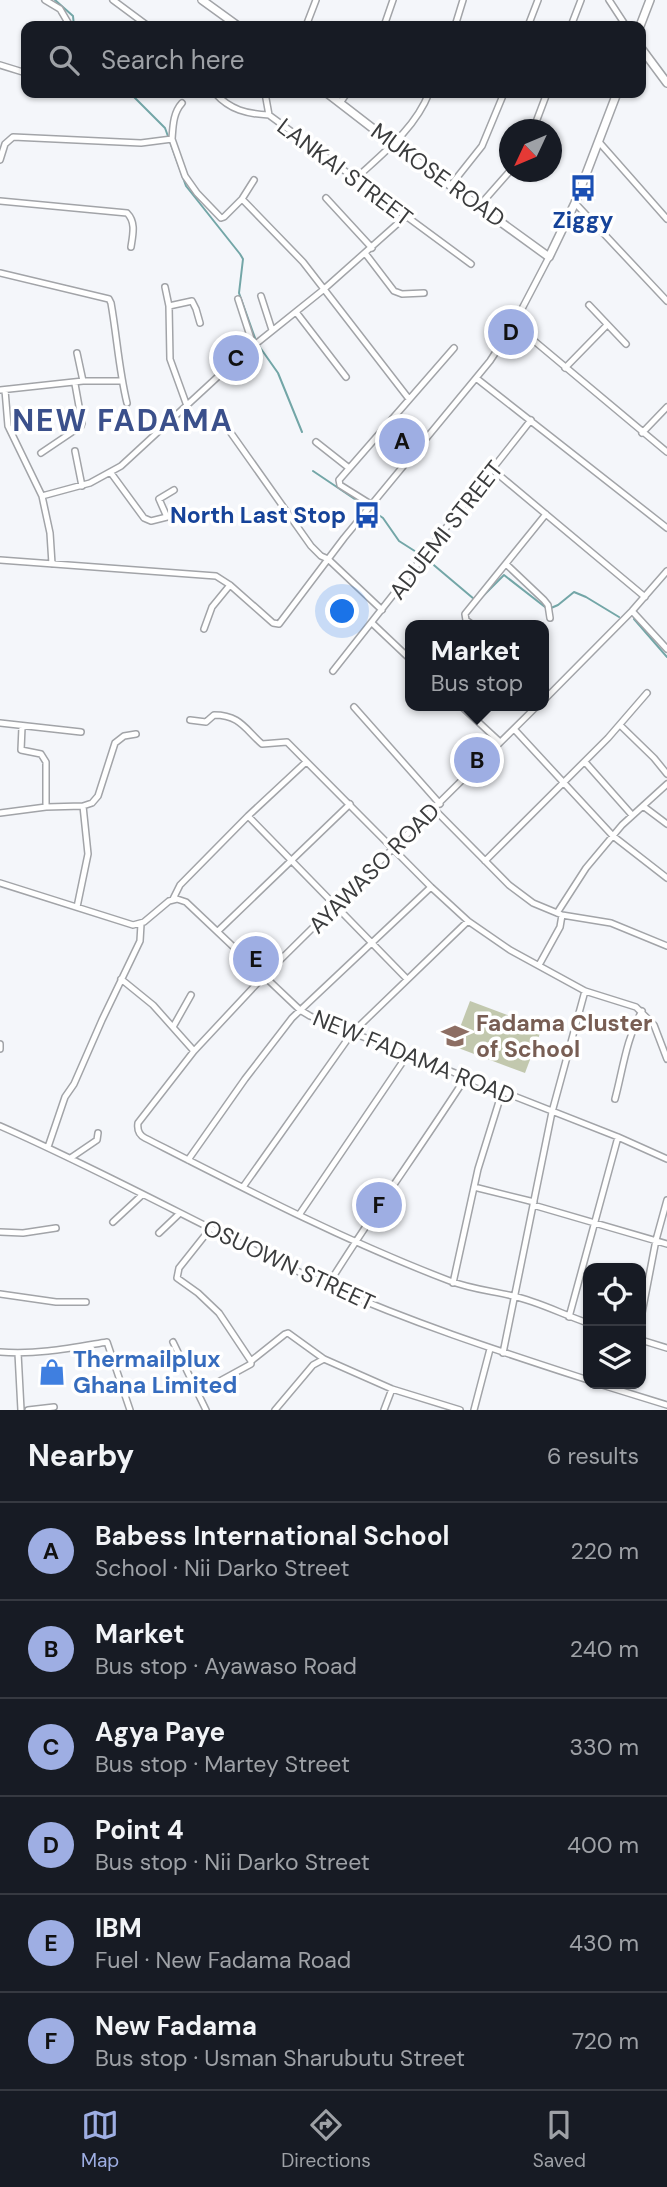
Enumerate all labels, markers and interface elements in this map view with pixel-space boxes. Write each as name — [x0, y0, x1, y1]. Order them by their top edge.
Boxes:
search box — [21, 21, 646, 98]
icon: search — [45, 41, 83, 79]
text: Search here — [101, 43, 244, 77]
street label: LANKAI STREET — [271, 111, 419, 233]
street label: MUKOSE ROAD — [365, 116, 511, 234]
north arrow — [499, 119, 562, 182]
bus stop icon: Ziggy — [568, 173, 598, 203]
place label: Ziggy — [553, 205, 614, 235]
pin: D — [488, 306, 534, 358]
pin: C — [213, 332, 259, 384]
district label: NEW FADAMA — [12, 401, 234, 440]
pin: A — [379, 415, 425, 467]
street label: ADUEMI STREET — [382, 454, 510, 606]
place label: North Last Stop — [170, 500, 346, 530]
bus stop icon: North Last Stop — [352, 500, 382, 530]
your location — [325, 594, 359, 628]
popup — [405, 620, 549, 711]
text: Market — [431, 634, 520, 668]
text: Bus stop — [431, 668, 523, 698]
pin: B — [454, 734, 500, 786]
street label: AYAWASO ROAD — [302, 796, 446, 940]
pin: E — [233, 933, 279, 985]
street label: NEW FADAMA ROAD — [309, 1003, 519, 1111]
place label: Fadama Cluster of School — [476, 1008, 652, 1064]
school or university icon: Fadama Cluster of School — [440, 1021, 470, 1051]
pin: F — [356, 1179, 402, 1231]
street label: OSUOWN STREET — [198, 1212, 380, 1318]
map controls — [583, 1263, 646, 1389]
button: locate — [583, 1263, 646, 1326]
button: layers — [583, 1326, 646, 1389]
place label: Thermailplux Ghana Limited — [73, 1344, 237, 1400]
shop icon: Thermailplux Ghana Limited — [37, 1357, 67, 1387]
text: Nearby — [28, 1436, 134, 1475]
text: 6 results — [547, 1441, 639, 1471]
text: Babess International School — [95, 1519, 450, 1553]
text: A — [43, 1536, 59, 1566]
text: 220 m — [570, 1536, 639, 1566]
text: School · Nii Darko Street — [95, 1553, 350, 1583]
text: Market — [95, 1617, 185, 1651]
text: B — [44, 1634, 58, 1664]
text: 240 m — [570, 1634, 639, 1664]
text: Bus stop · Ayawaso Road — [95, 1651, 357, 1681]
text: Agya Paye — [95, 1715, 225, 1749]
text: C — [43, 1732, 59, 1762]
text: 330 m — [569, 1732, 639, 1762]
text: Bus stop · Martey Street — [95, 1749, 350, 1779]
text: Point 4 — [95, 1813, 184, 1847]
text: D — [43, 1830, 59, 1860]
text: 400 m — [567, 1830, 639, 1860]
text: Bus stop · Nii Darko Street — [95, 1847, 370, 1877]
text: IBM — [95, 1911, 142, 1945]
text: E — [44, 1928, 58, 1958]
text: 430 m — [569, 1928, 639, 1958]
text: Fuel · New Fadama Road — [95, 1945, 351, 1975]
text: New Fadama — [95, 2009, 257, 2043]
text: F — [45, 2026, 57, 2056]
text: 720 m — [572, 2026, 639, 2056]
text: Bus stop · Usman Sharubutu Street — [95, 2043, 465, 2073]
tab: Map — [81, 2106, 119, 2173]
tab: Directions — [281, 2106, 371, 2173]
tab: Saved — [533, 2106, 586, 2173]

